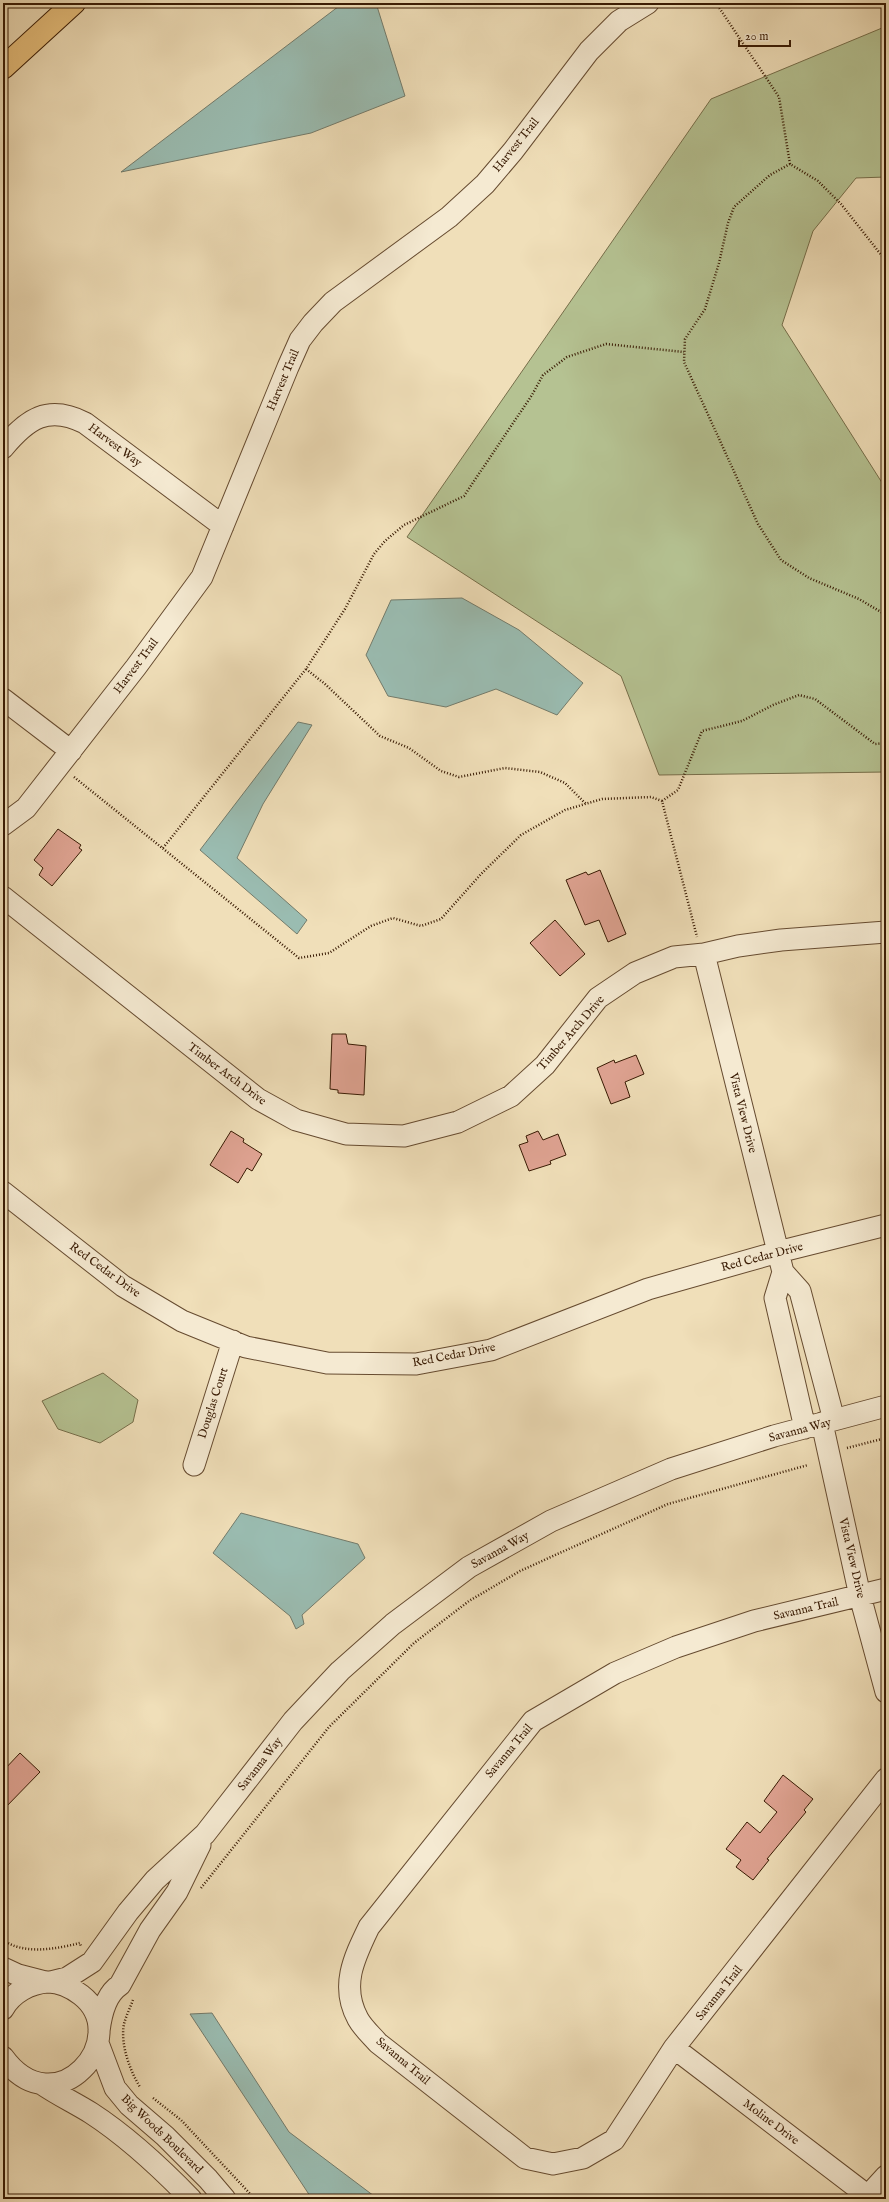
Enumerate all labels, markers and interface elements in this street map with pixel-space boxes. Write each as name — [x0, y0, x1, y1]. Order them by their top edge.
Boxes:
scale bar — [739, 22, 790, 48]
text: 20 m — [745, 29, 768, 44]
street label: Harvest Trail — [490, 114, 543, 175]
street label: Harvest Trail — [263, 346, 303, 413]
street label: Harvest Way — [85, 420, 145, 470]
street label: Harvest Trail — [110, 635, 162, 697]
street label: Timber Arch Drive — [534, 992, 608, 1074]
street label: Timber Arch Drive — [185, 1039, 270, 1109]
street label: Vista View Drive — [726, 1070, 760, 1155]
street label: Red Cedar Drive — [67, 1239, 144, 1301]
street label: Red Cedar Drive — [719, 1239, 805, 1275]
street label: Red Cedar Drive — [411, 1340, 497, 1370]
street label: Douglas Court — [194, 1366, 232, 1440]
street label: Savanna Way — [767, 1414, 833, 1446]
street label: Vista View Drive — [835, 1515, 869, 1600]
street label: Savanna Way — [468, 1528, 532, 1572]
street label: Savanna Trail — [772, 1594, 841, 1624]
street label: Savanna Trail — [482, 1720, 536, 1781]
street label: Savanna Way — [234, 1734, 286, 1794]
street label: Savanna Trail — [692, 1962, 746, 2023]
street label: Savanna Trail — [373, 2034, 434, 2088]
street label: Big Woods Boulevard — [118, 2091, 206, 2177]
street label: Moline Drive — [740, 2096, 802, 2148]

